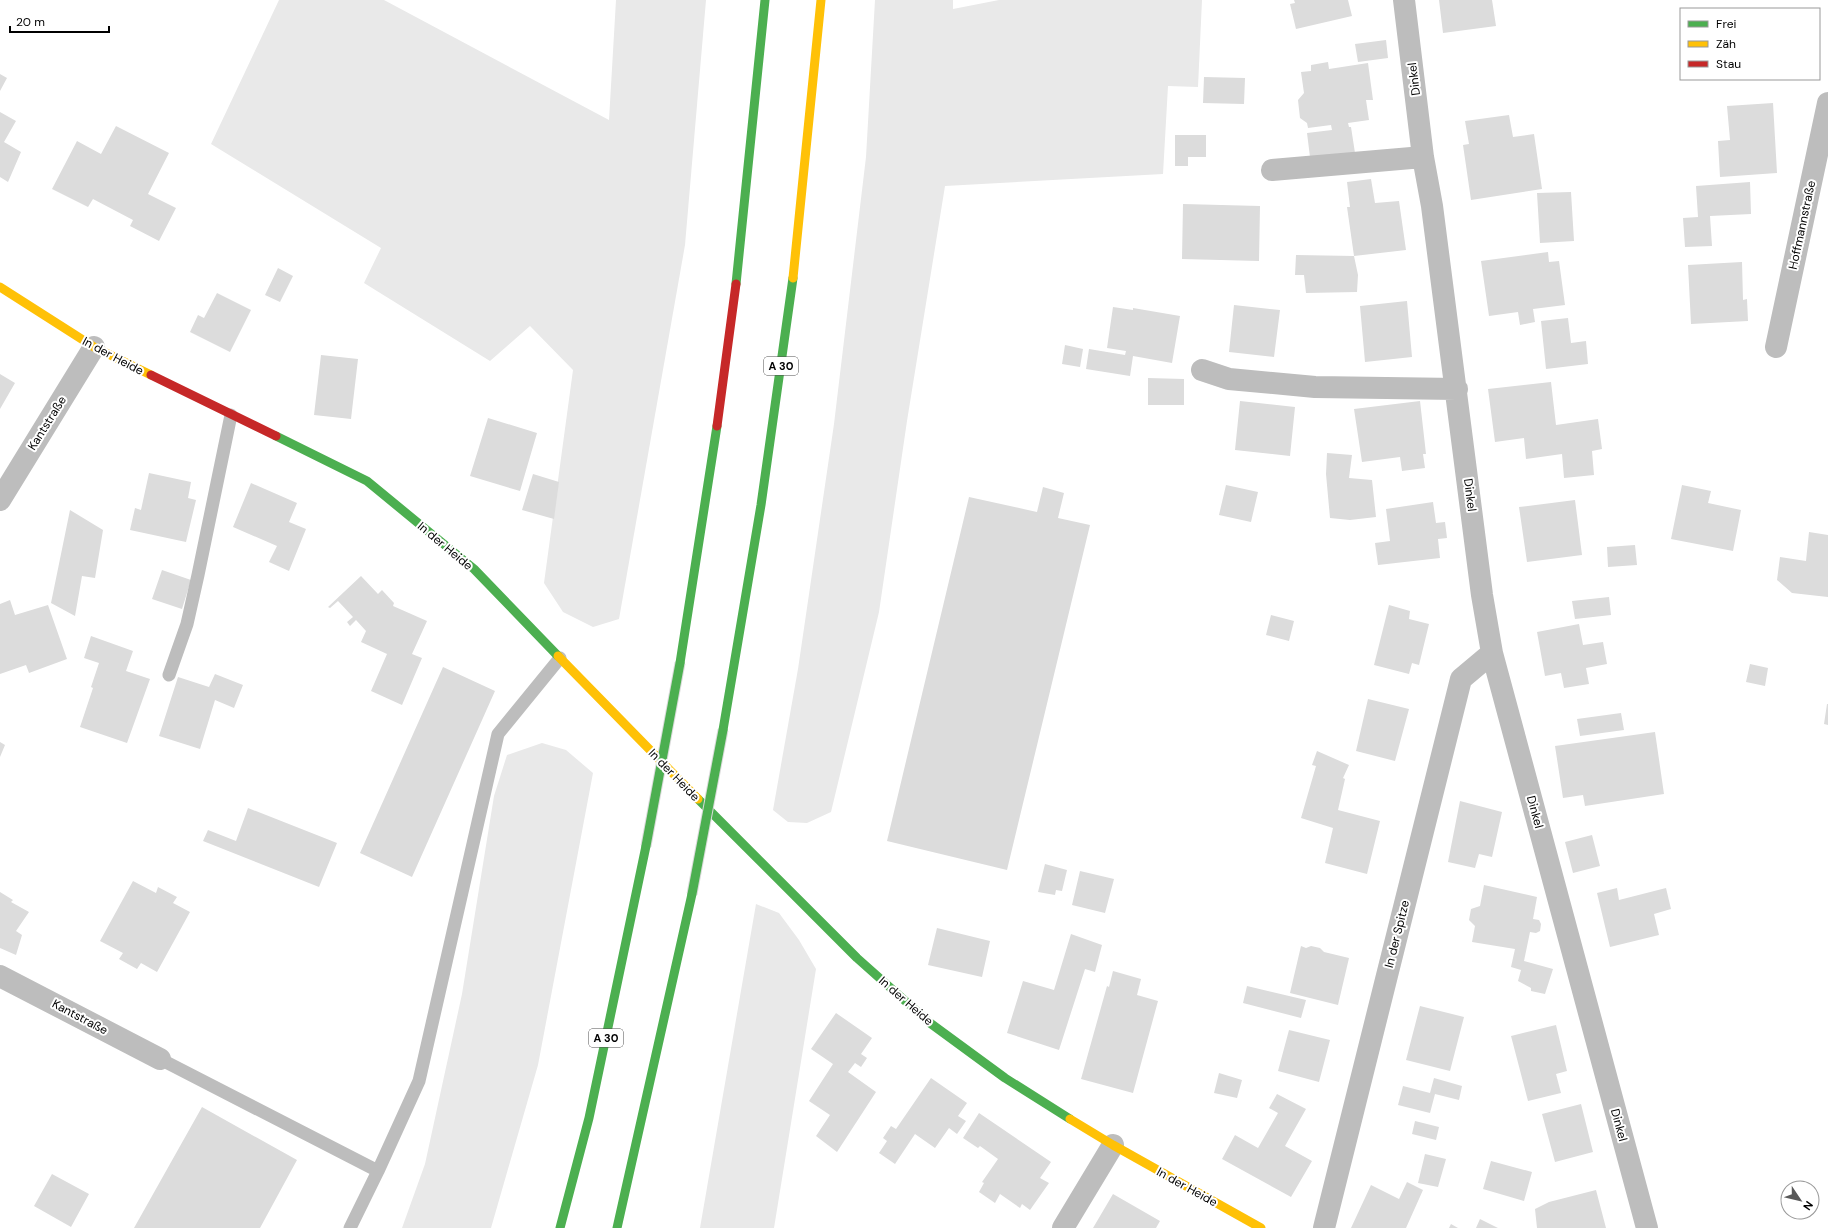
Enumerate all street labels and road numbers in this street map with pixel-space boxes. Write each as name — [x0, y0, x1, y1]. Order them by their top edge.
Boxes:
street label: Dinkel — [1404, 62, 1424, 96]
street label: Hoffmannstraße — [1785, 179, 1819, 271]
street label: In der Heide — [80, 333, 147, 379]
road number: A 30 — [764, 357, 798, 375]
street label: Kantstraße — [24, 393, 70, 453]
street label: Dinkel — [1460, 478, 1480, 512]
street label: In der Heide — [414, 518, 476, 574]
street label: In der Heide — [645, 745, 703, 805]
street label: Dinkel — [1523, 794, 1547, 830]
street label: In der Spitze — [1381, 898, 1413, 970]
street label: In der Heide — [875, 973, 937, 1029]
street label: Kantstraße — [49, 996, 111, 1038]
road number: A 30 — [589, 1029, 623, 1047]
street label: Dinkel — [1607, 1107, 1631, 1143]
street label: In der Heide — [1154, 1164, 1220, 1210]

